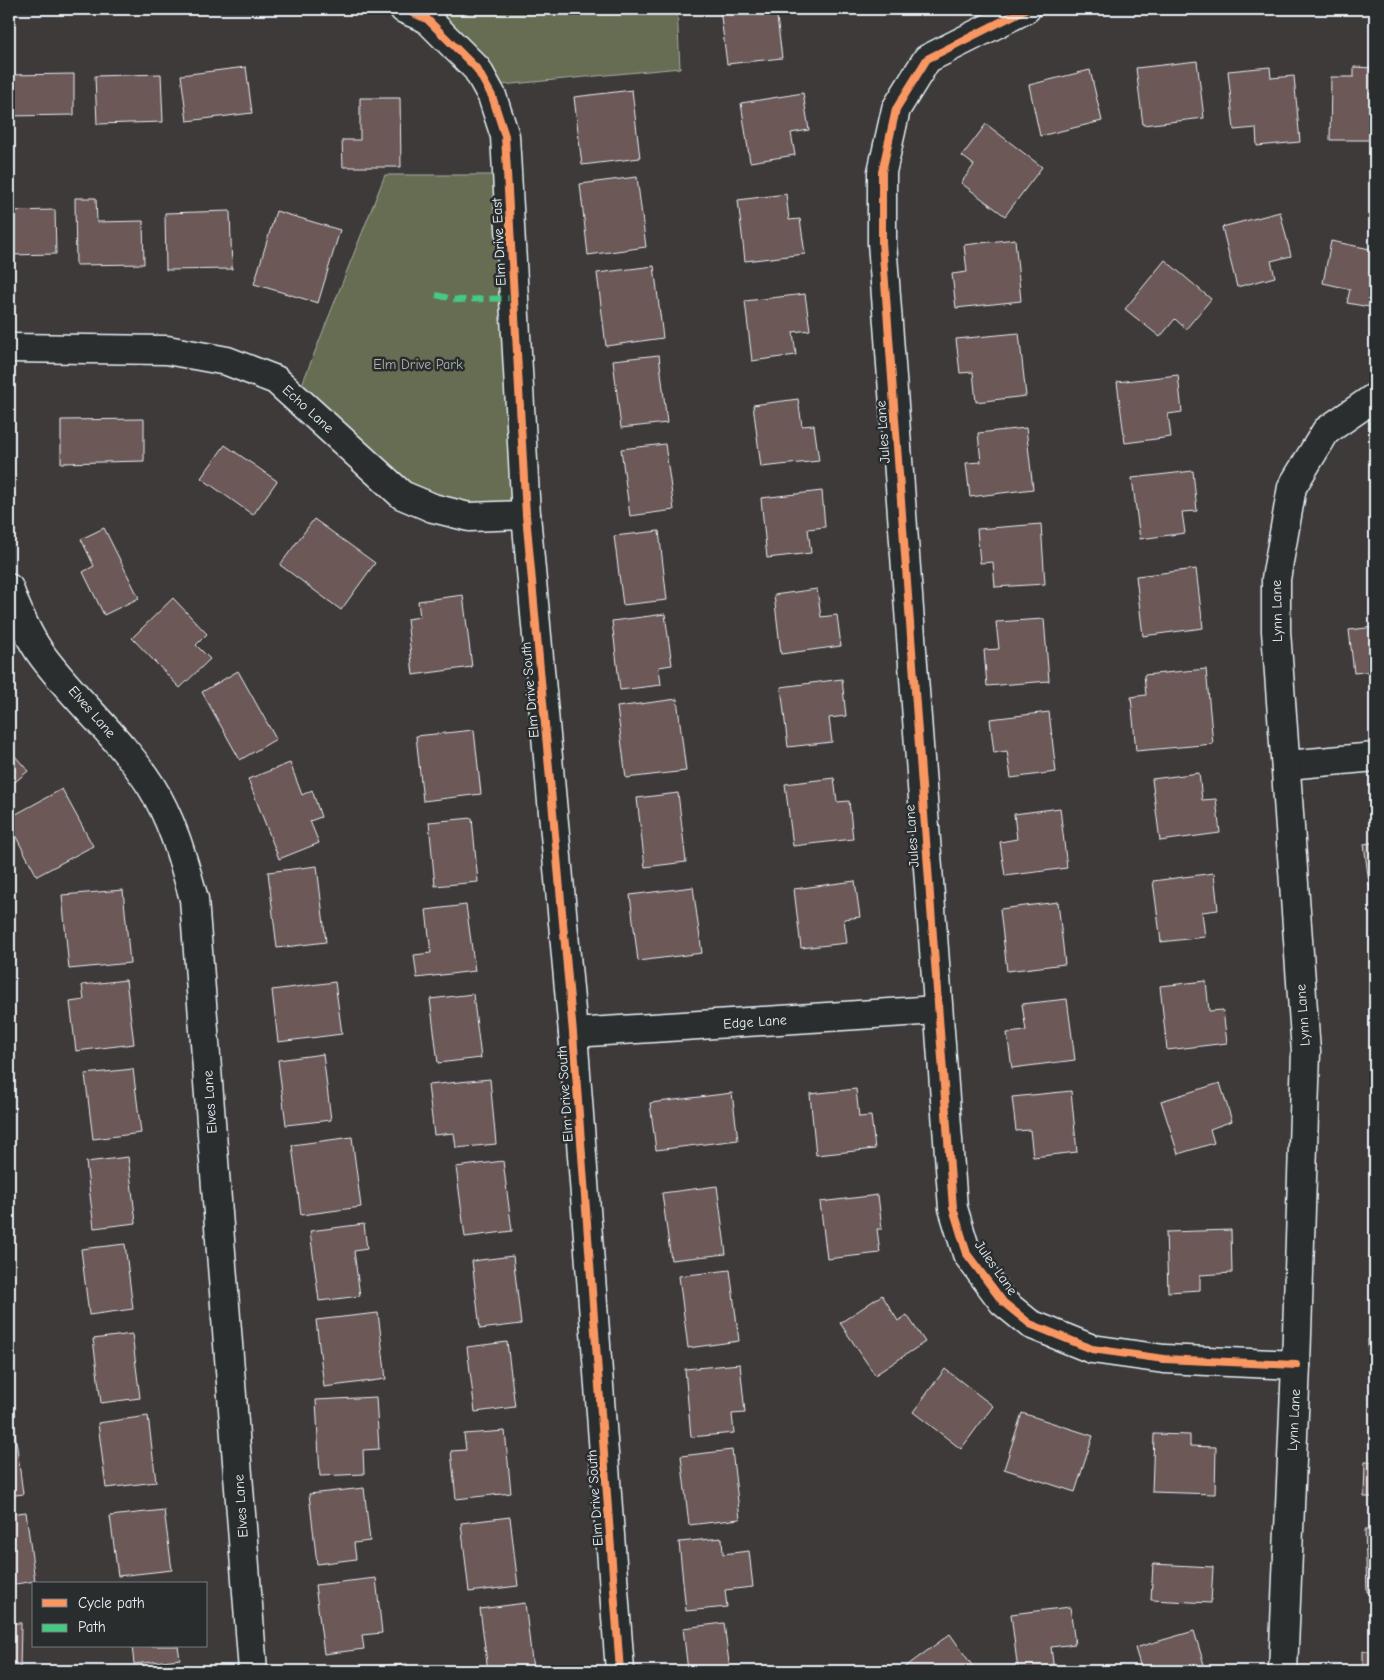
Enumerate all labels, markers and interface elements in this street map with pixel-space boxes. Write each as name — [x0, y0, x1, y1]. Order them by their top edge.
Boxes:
street label: Elm Drive East — [488, 197, 510, 286]
park label: Elm Drive Park — [373, 356, 463, 373]
street label: Echo Lane — [279, 381, 337, 437]
street label: Jules Lane — [872, 400, 894, 464]
street label: Lynn Lane — [1268, 580, 1286, 642]
street label: Elm Drive South — [517, 641, 543, 739]
street label: Elves Lane — [65, 683, 119, 741]
street label: Jules Lane — [901, 804, 923, 868]
street label: Lynn Lane — [1292, 983, 1314, 1047]
street label: Edge Lane — [723, 1011, 787, 1033]
street label: Elm Drive South — [553, 1045, 577, 1143]
street label: Elves Lane — [199, 1070, 221, 1134]
street label: Jules Lane — [971, 1237, 1021, 1299]
street label: Lynn Lane — [1284, 1389, 1304, 1451]
street label: Elm Drive South — [583, 1449, 607, 1547]
street label: Elves Lane — [230, 1474, 252, 1538]
legend — [32, 1582, 208, 1648]
text: Cycle path — [78, 1594, 145, 1612]
text: Path — [78, 1618, 106, 1636]

